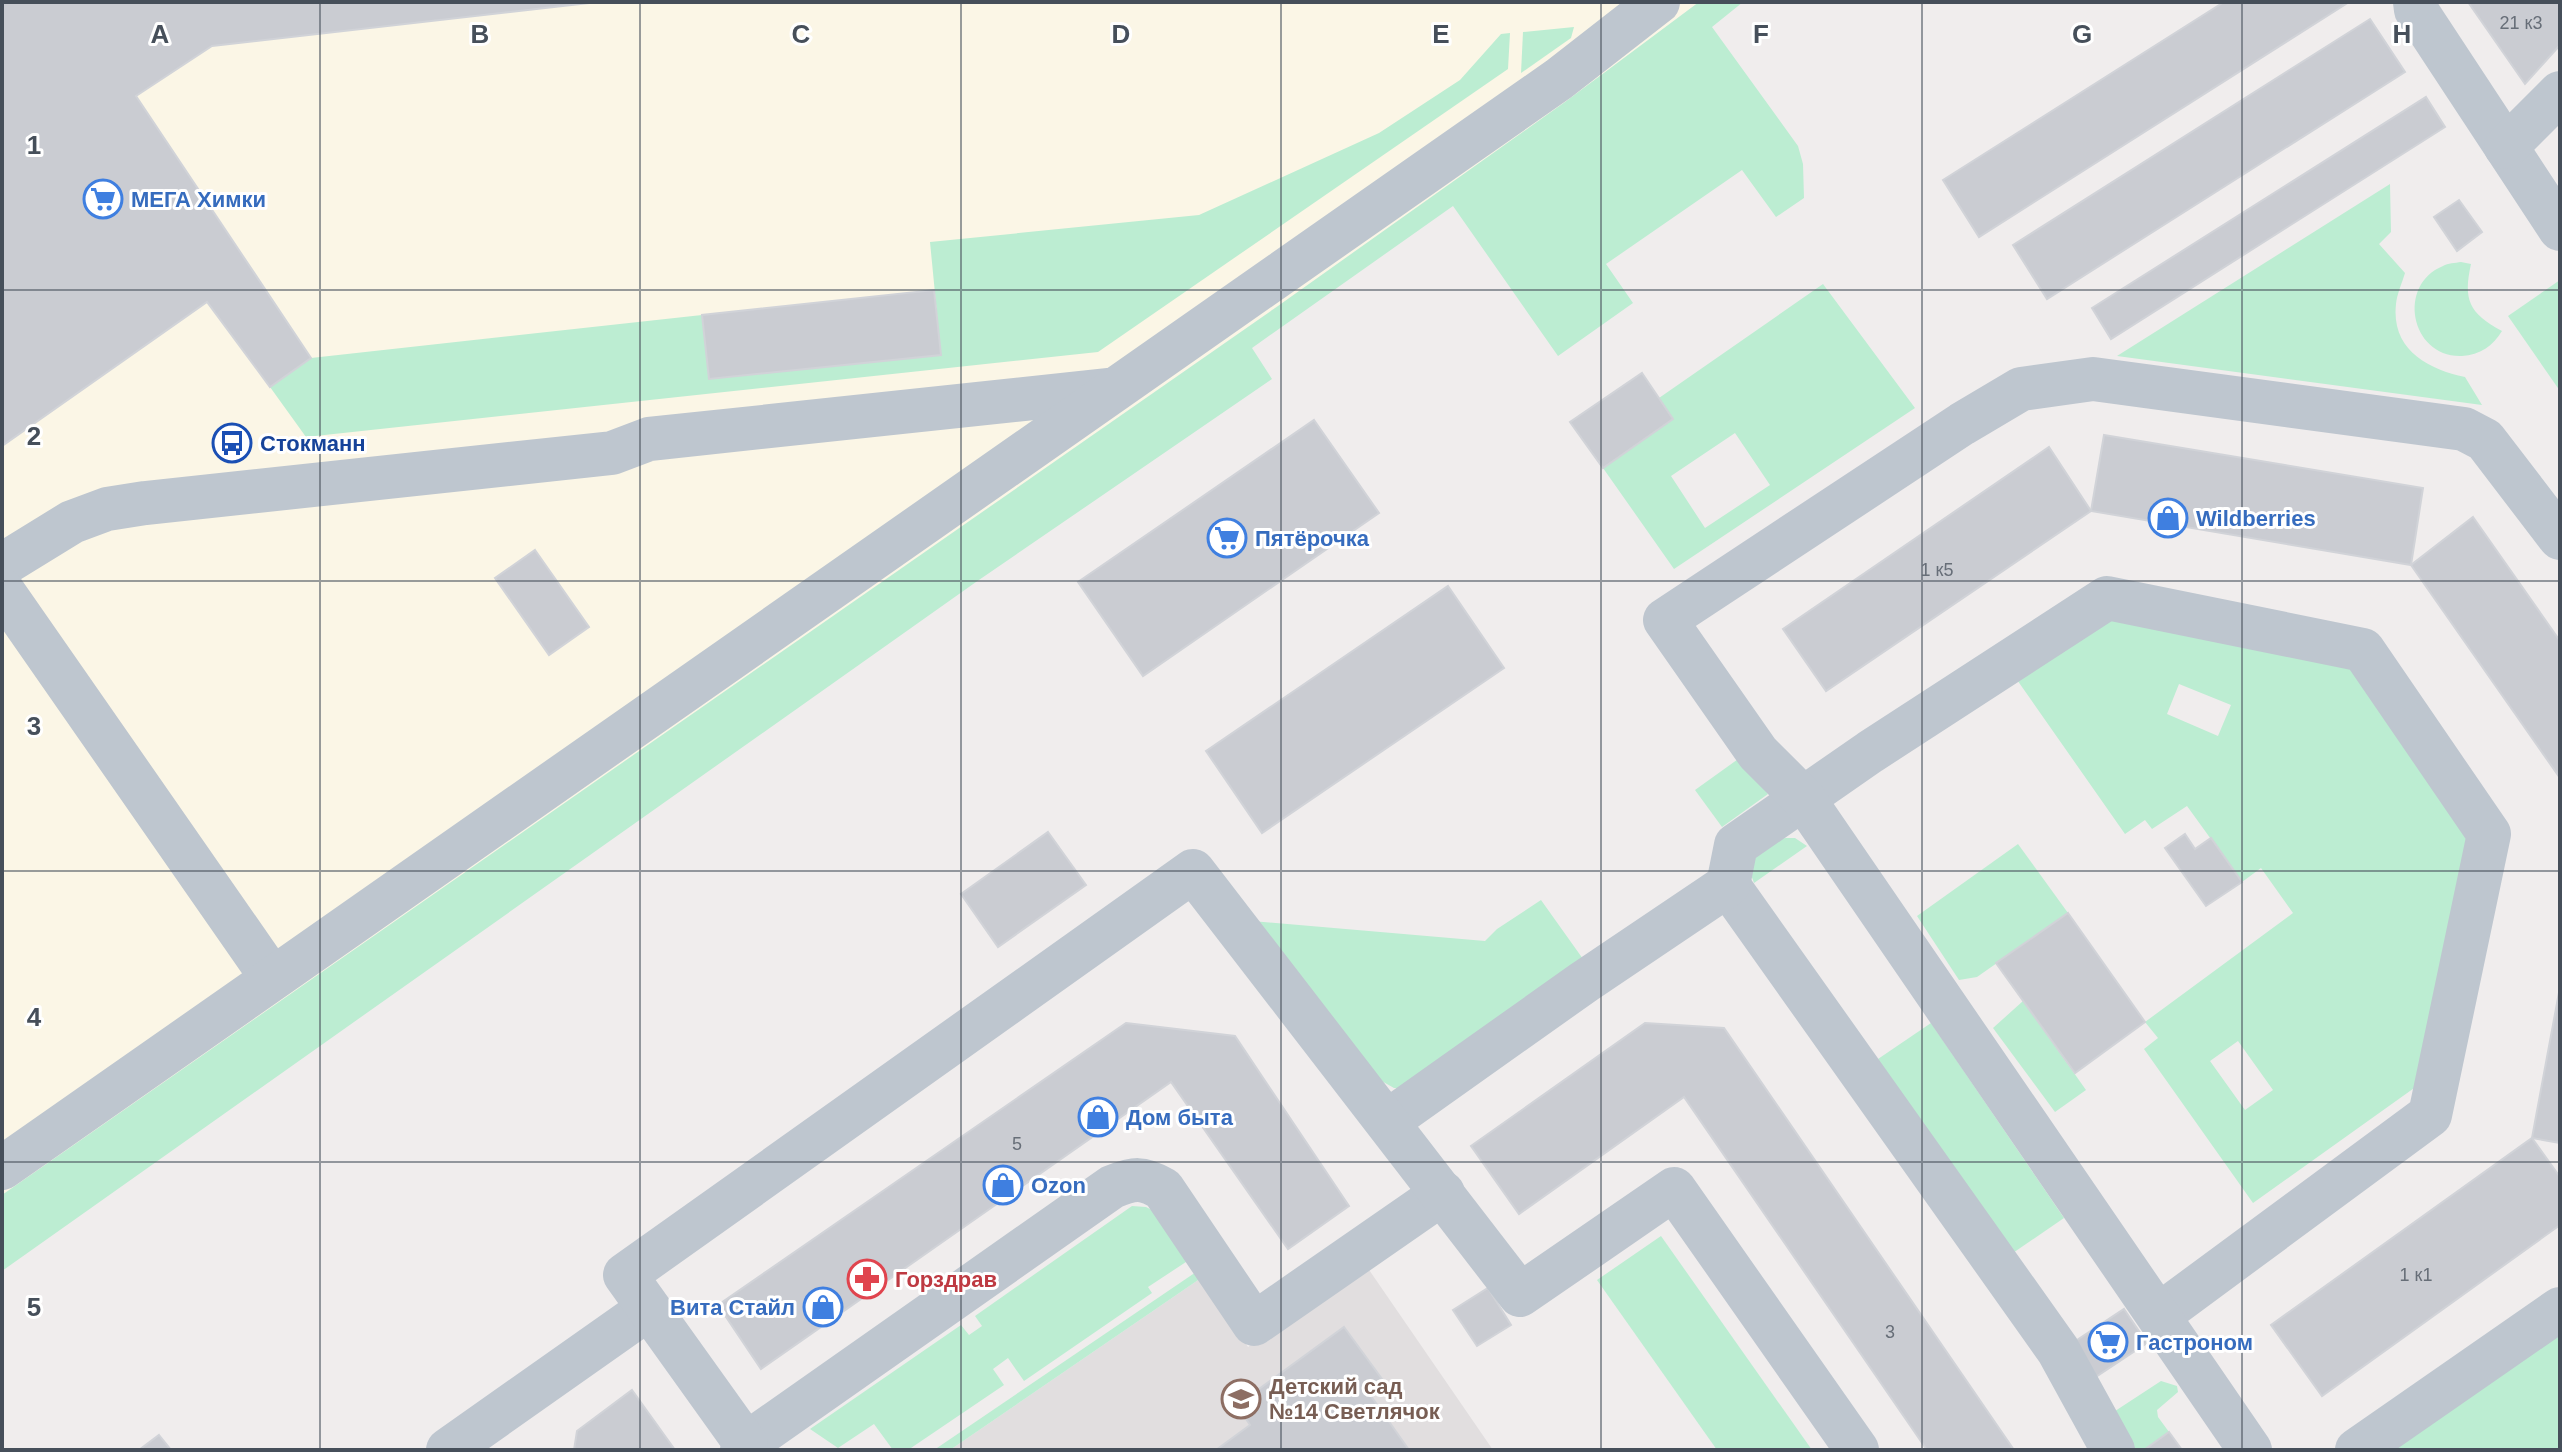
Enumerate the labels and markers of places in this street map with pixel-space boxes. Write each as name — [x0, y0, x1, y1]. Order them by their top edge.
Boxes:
supermarket icon: МЕГА Химки — [82, 178, 124, 220]
place label: МЕГА Химки — [131, 187, 266, 212]
bus stop icon: Стокманн — [211, 422, 253, 464]
place label: Стокманн — [260, 431, 366, 456]
shop icon: Wildberries — [2147, 497, 2189, 539]
place label: Wildberries — [2196, 506, 2316, 531]
supermarket icon: Пятёрочка — [1206, 517, 1248, 559]
place label: Пятёрочка — [1255, 526, 1370, 551]
shop icon: Дом быта — [1077, 1096, 1119, 1138]
place label: Дом быта — [1126, 1105, 1234, 1130]
shop icon: Ozon — [982, 1164, 1024, 1206]
place label: Ozon — [1031, 1173, 1086, 1198]
pharmacy icon: Горздрав — [846, 1258, 888, 1300]
place label: Горздрав — [895, 1267, 997, 1292]
shop icon: Вита Стайл — [802, 1286, 844, 1328]
place label: Вита Стайл — [670, 1295, 795, 1320]
supermarket icon: Гастроном — [2087, 1321, 2129, 1363]
place label: Гастроном — [2136, 1330, 2253, 1355]
place label: Детский сад №14 Светлячок — [1269, 1374, 1441, 1424]
school or university icon: Детский сад №14 Светлячок — [1220, 1378, 1262, 1420]

